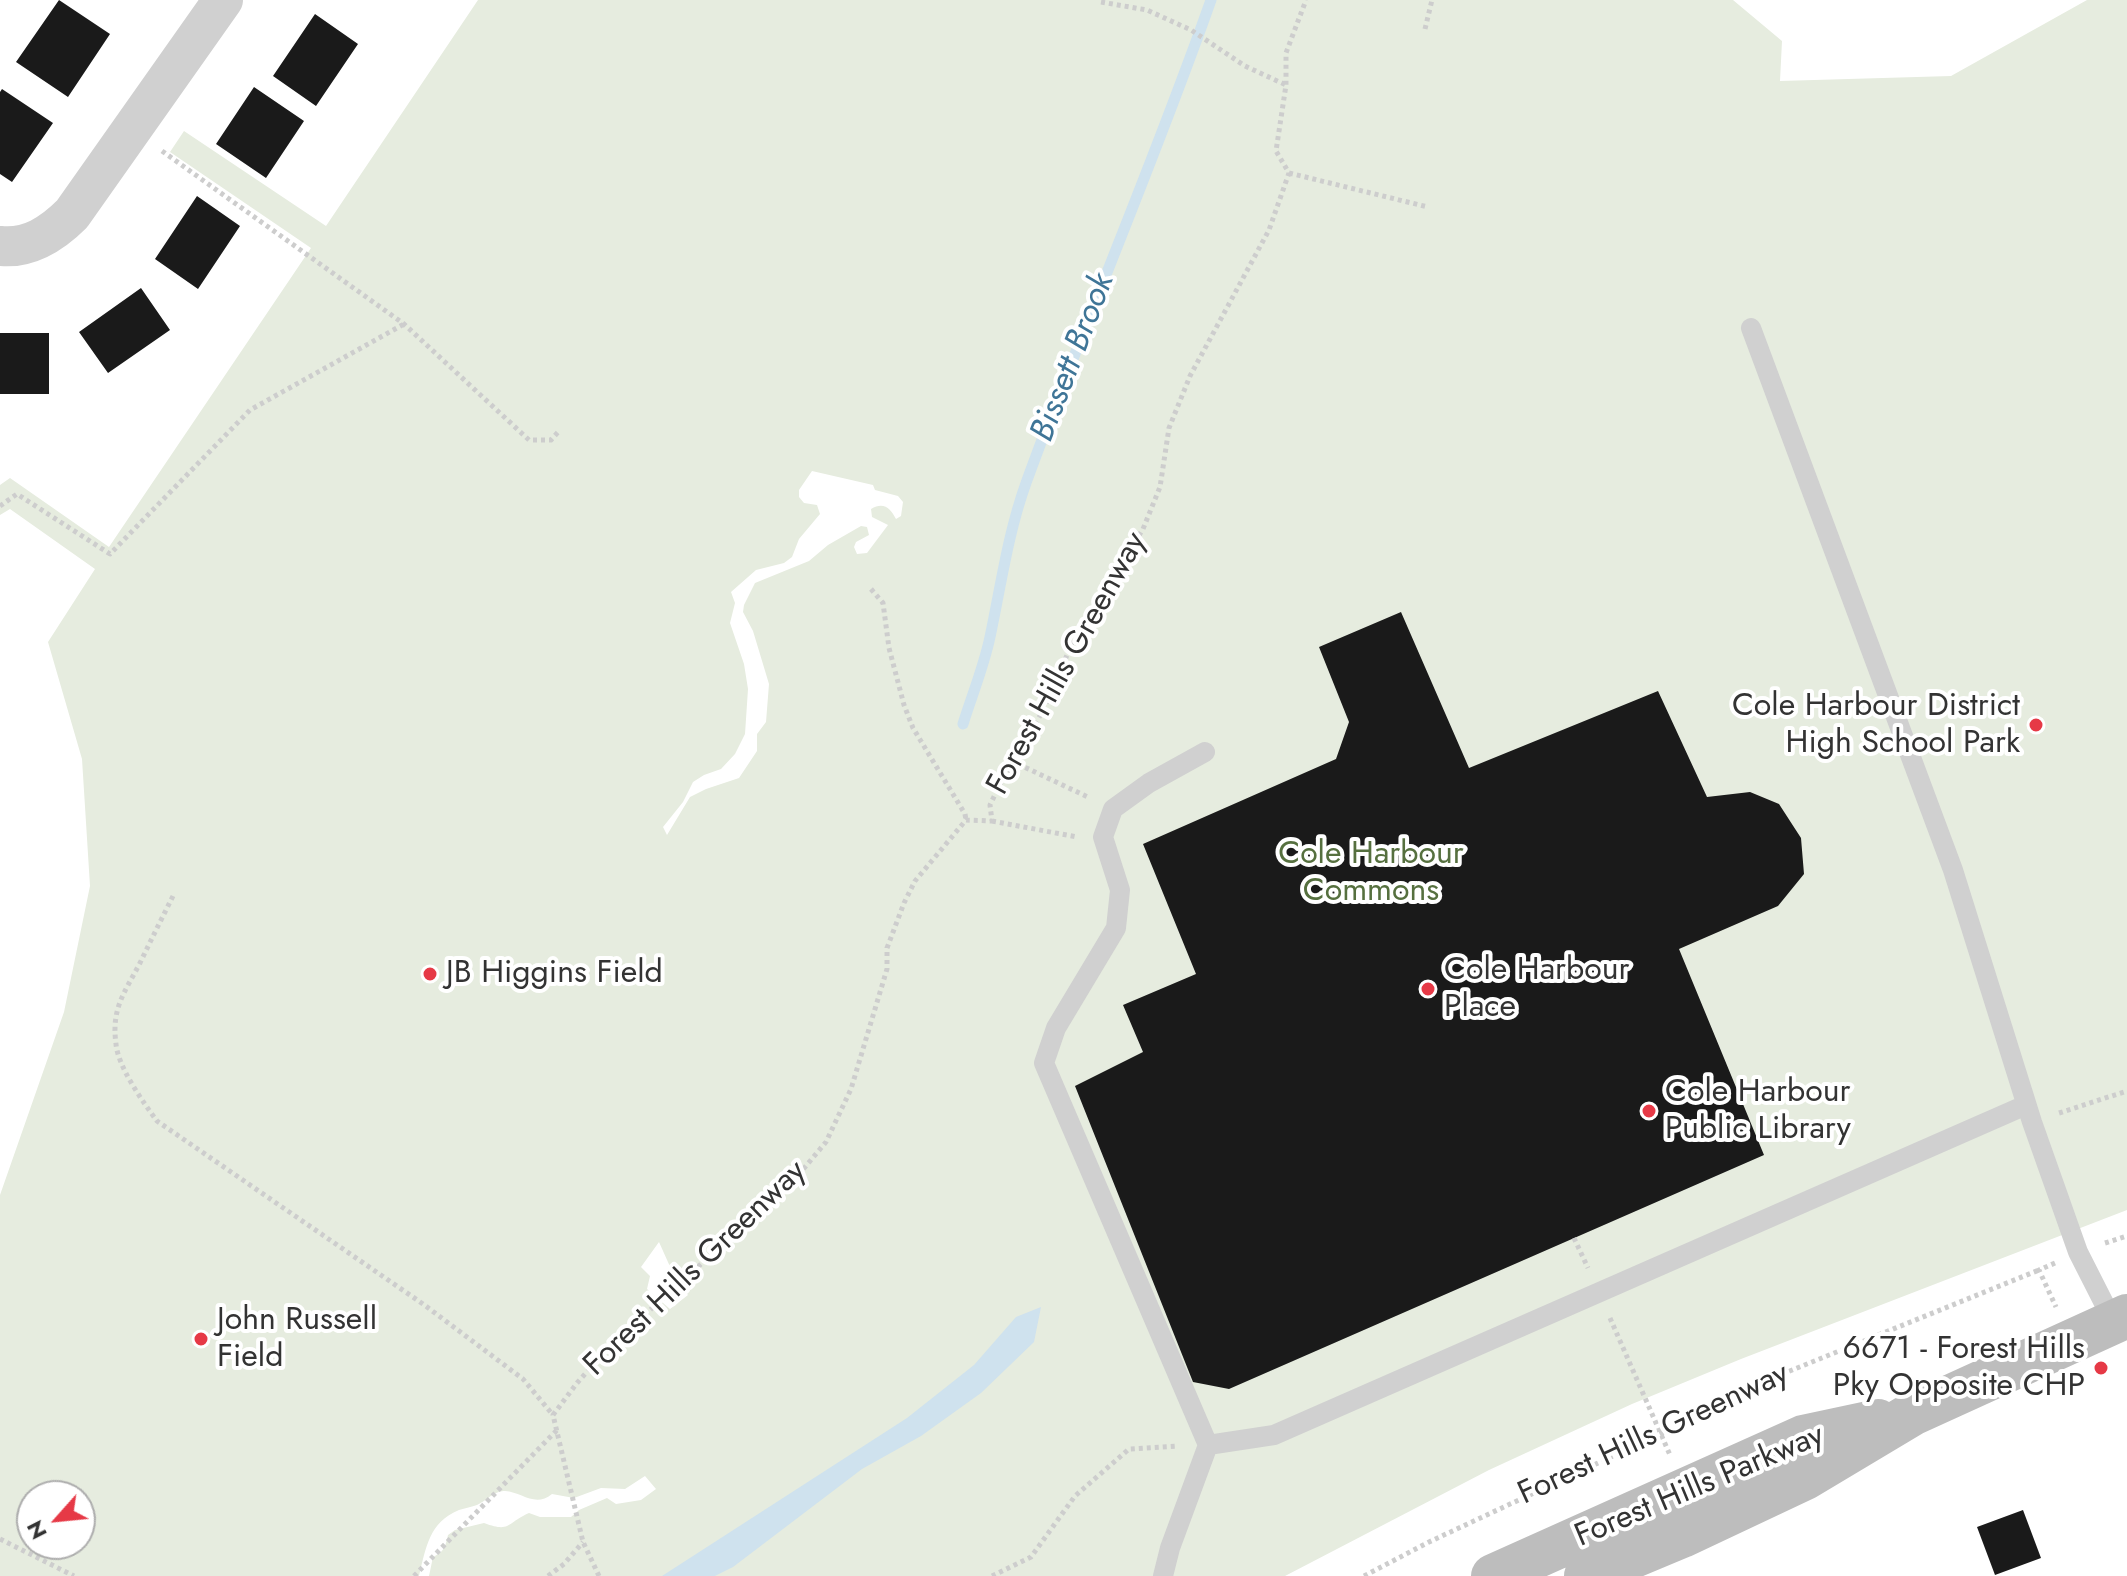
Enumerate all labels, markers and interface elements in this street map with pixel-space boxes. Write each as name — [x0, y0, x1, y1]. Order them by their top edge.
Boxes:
water label: Bissett Brook — [1023, 268, 1125, 448]
street label: Forest Hills Greenway — [980, 526, 1156, 802]
place label: Cole Harbour District High School Park — [1732, 688, 2020, 763]
marker: Cole Harbour District High School Park — [2027, 716, 2045, 734]
park label: Cole Harbour Commons — [1278, 836, 1464, 911]
place label: Cole Harbour Place — [1444, 952, 1630, 1027]
place label: JB Higgins Field — [446, 955, 663, 993]
marker: JB Higgins Field — [421, 965, 439, 983]
marker: Cole Harbour Place — [1419, 980, 1437, 998]
place label: Cole Harbour Public Library — [1665, 1074, 1851, 1149]
marker: Cole Harbour Public Library — [1640, 1102, 1658, 1120]
street label: Forest Hills Greenway — [577, 1153, 815, 1385]
place label: John Russell Field — [217, 1302, 377, 1377]
marker: John Russell Field — [192, 1330, 210, 1348]
place label: 6671 - Forest Hills Pky Opposite CHP — [1833, 1331, 2085, 1406]
street label: Forest Hills Greenway — [1513, 1355, 1795, 1515]
marker: 6671 - Forest Hills Pky Opposite CHP — [2092, 1359, 2110, 1377]
street label: Forest Hills Parkway — [1570, 1417, 1830, 1557]
north arrow — [16, 1480, 96, 1560]
text: N — [18, 1515, 55, 1545]

